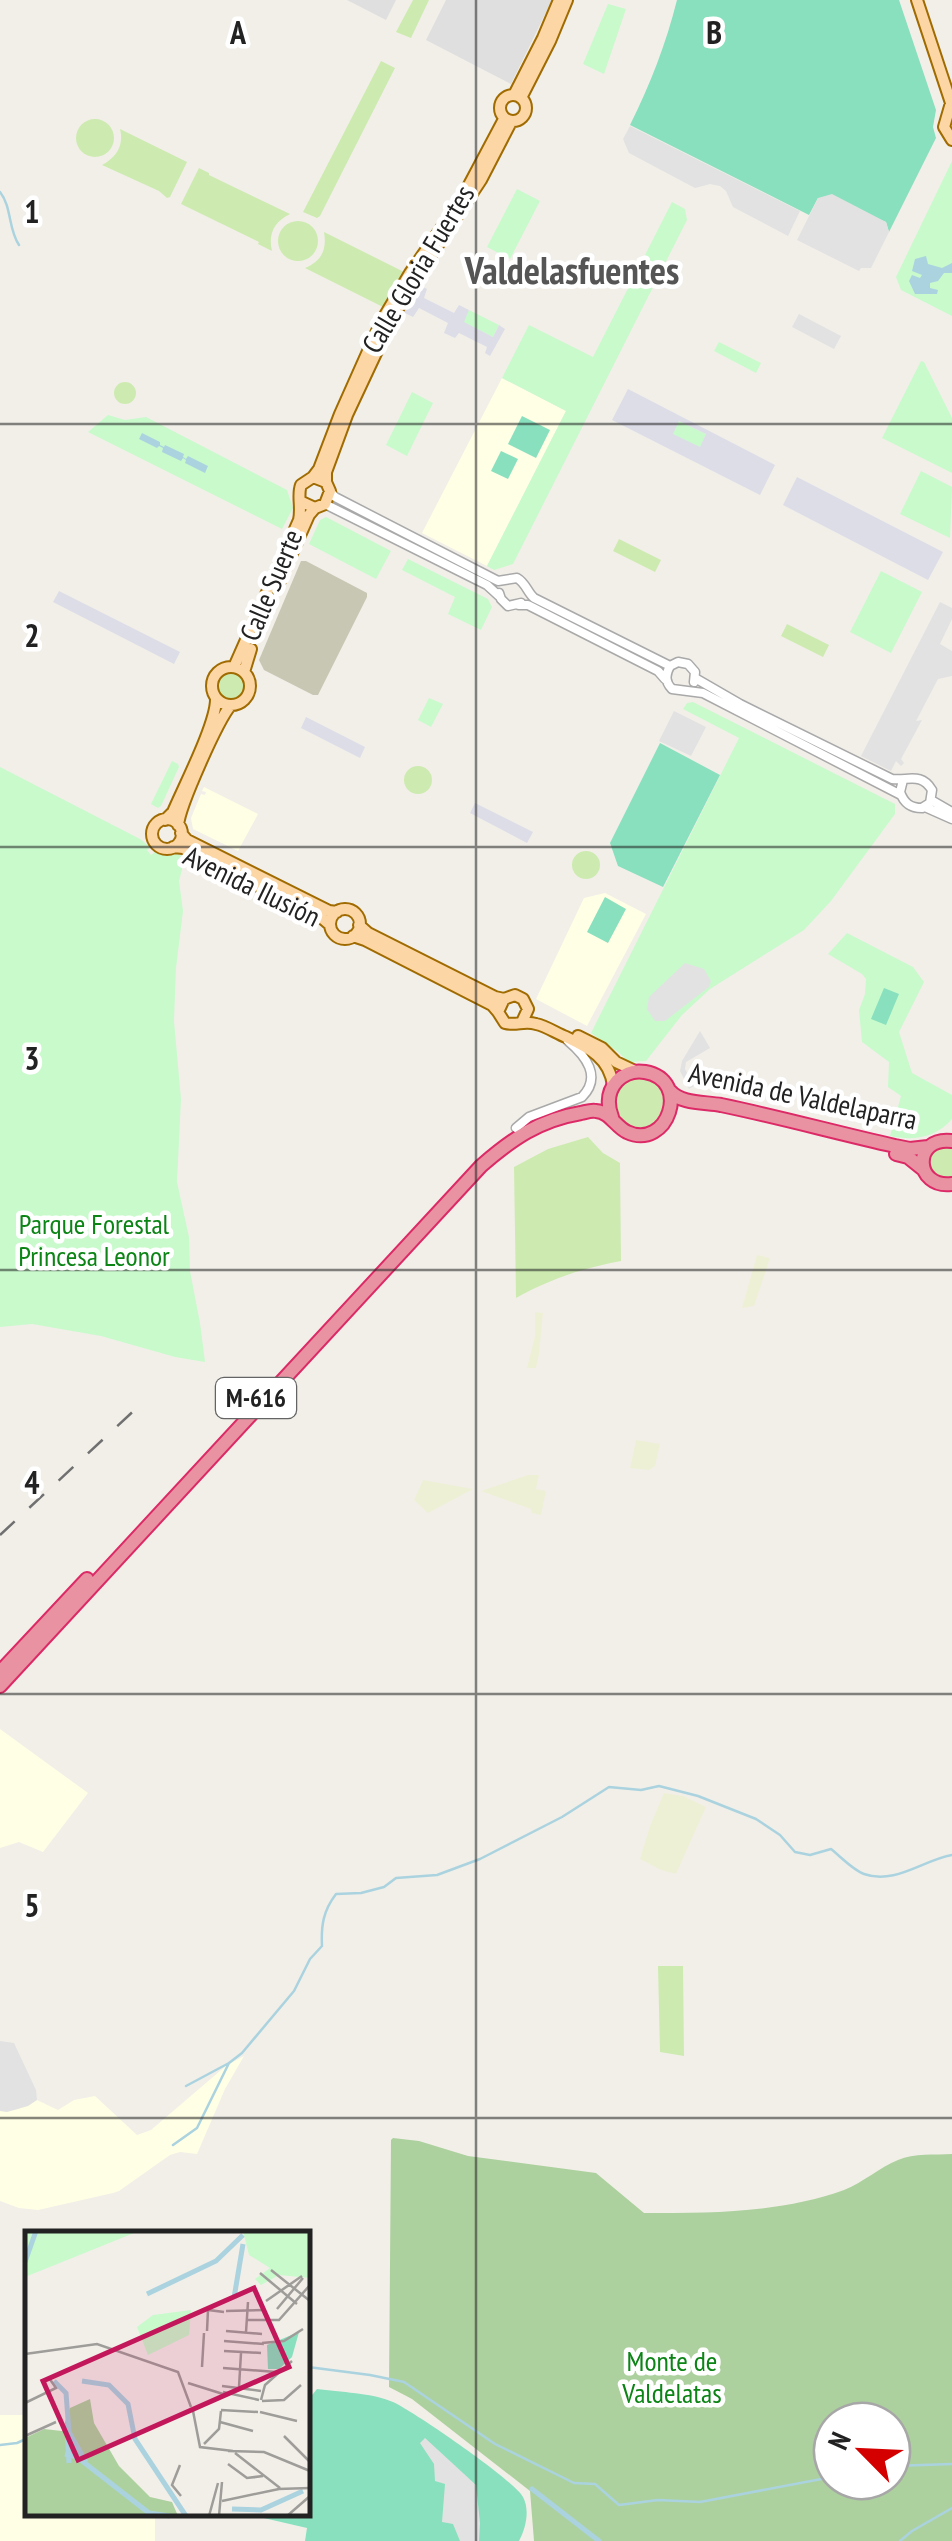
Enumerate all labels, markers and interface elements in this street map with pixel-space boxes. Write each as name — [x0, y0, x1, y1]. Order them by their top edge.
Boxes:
text: A — [229, 11, 247, 53]
text: B — [706, 11, 722, 53]
street label: Calle Gloria Fuertes — [353, 178, 482, 360]
text: 1 — [24, 190, 40, 232]
district label: Valdelasfuentes — [464, 245, 679, 294]
street label: Calle Suerte — [231, 524, 310, 646]
text: 2 — [24, 614, 40, 656]
street label: Avenida Ilusión — [178, 837, 327, 935]
text: 3 — [24, 1037, 40, 1079]
street label: Avenida de Valdelaparra — [686, 1053, 921, 1138]
park label: Parque Forestal Princesa Leonor — [18, 1205, 170, 1274]
road number: M-616 — [216, 1378, 296, 1418]
text: 4 — [24, 1461, 40, 1503]
text: 5 — [24, 1884, 40, 1926]
inset map — [25, 2231, 310, 2516]
park label: Monte de Valdelatas — [621, 2342, 722, 2411]
north arrow — [812, 2401, 912, 2501]
text: N — [819, 2426, 859, 2455]

